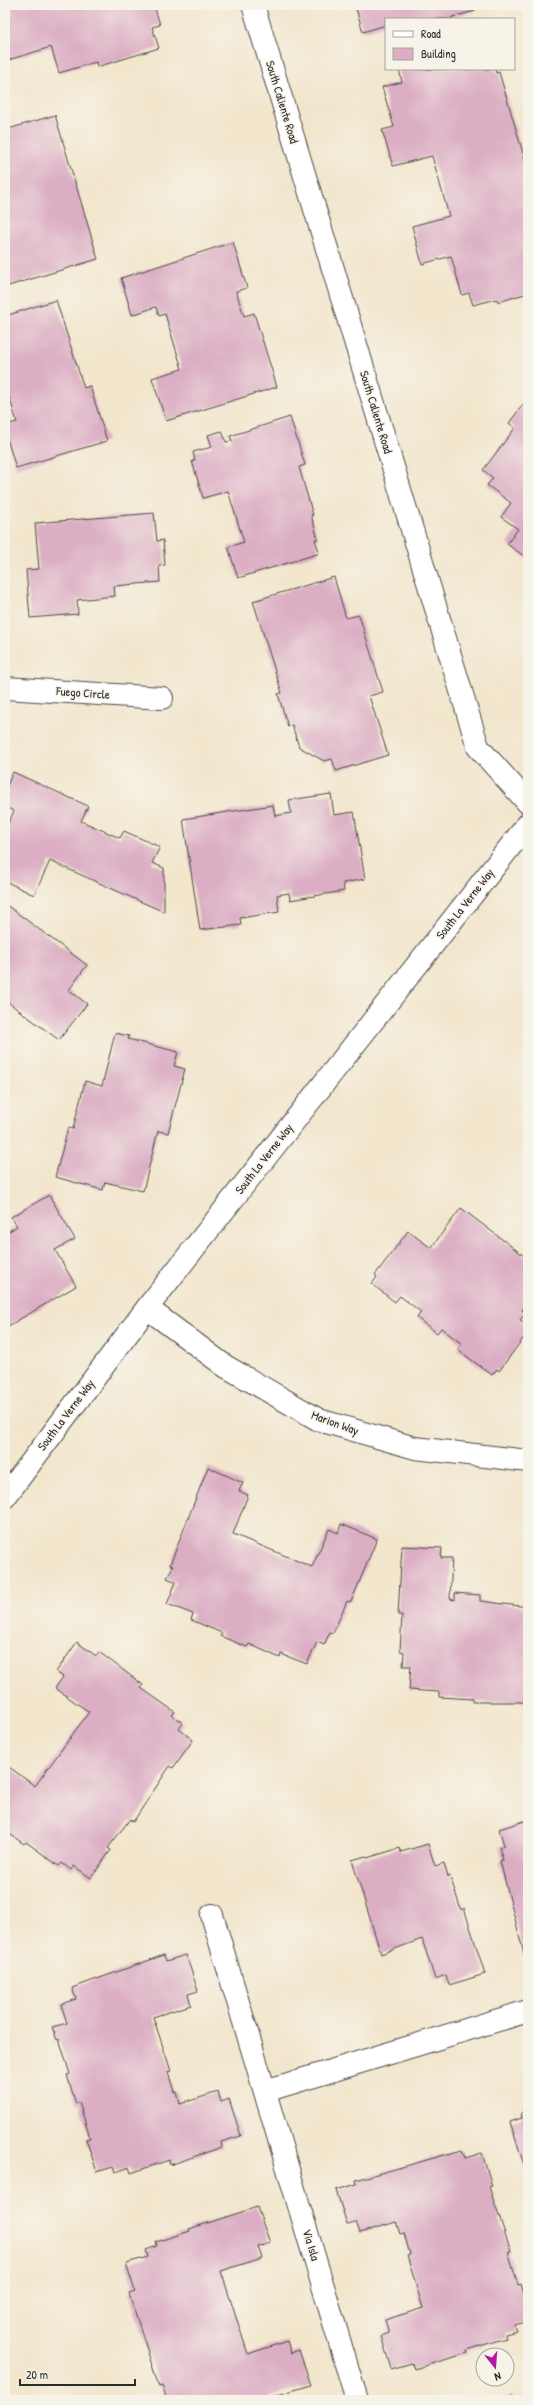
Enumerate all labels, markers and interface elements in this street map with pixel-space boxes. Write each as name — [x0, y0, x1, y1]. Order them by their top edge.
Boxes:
legend — [385, 18, 515, 70]
text: Road — [421, 25, 441, 42]
text: Building — [421, 45, 456, 62]
street label: South Caliente Road — [262, 58, 303, 146]
street label: South Caliente Road — [356, 368, 397, 456]
street label: Fuego Circle — [55, 682, 111, 703]
street label: South La Verne Way — [432, 865, 498, 943]
street label: South La Verne Way — [231, 1120, 297, 1198]
street label: South La Verne Way — [33, 1376, 98, 1454]
street label: Marion Way — [309, 1406, 361, 1439]
street label: Via Isla — [299, 2227, 324, 2263]
north arrow — [475, 2347, 515, 2387]
scale bar — [20, 2361, 135, 2387]
text: 20 m — [26, 2366, 48, 2383]
text: N — [493, 2369, 503, 2384]

